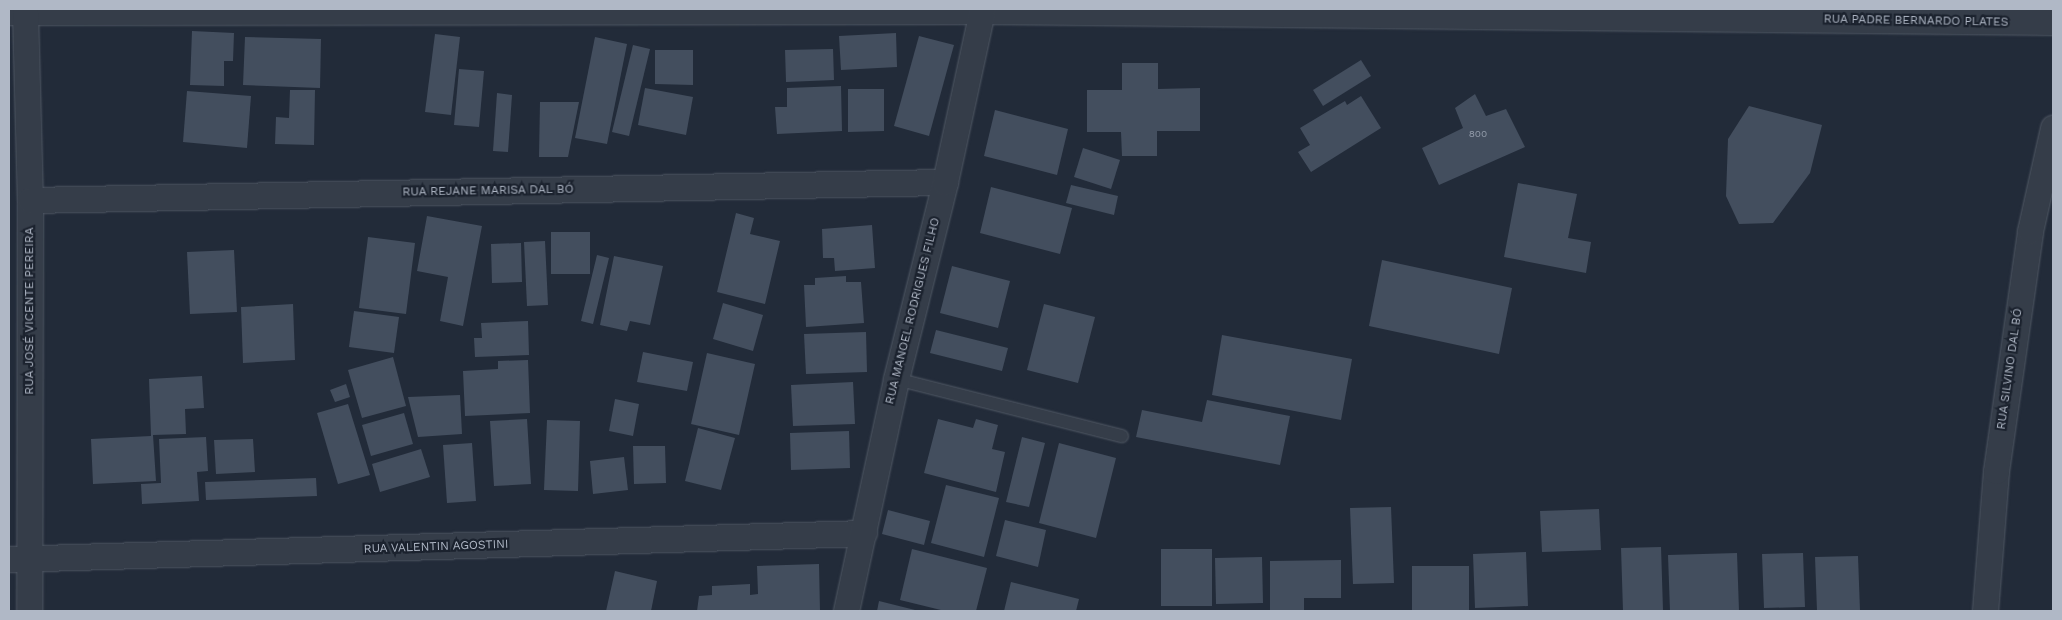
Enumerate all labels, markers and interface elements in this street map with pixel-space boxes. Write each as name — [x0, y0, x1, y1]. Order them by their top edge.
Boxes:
street label: RUA PADRE BERNARDO PLATES — [1823, 12, 2009, 30]
house number: 800 — [1469, 128, 1487, 140]
street label: RUA REJANE MARISA DAL BÓ — [402, 182, 574, 200]
street label: RUA MANOEL RODRIGUES FILHO — [883, 216, 943, 406]
street label: RUA JOSÉ VICENTE PEREIRA — [23, 227, 37, 395]
street label: RUA SILVINO DAL BÓ — [1994, 307, 2026, 431]
street label: RUA VALENTIN AGOSTINI — [363, 537, 509, 557]

